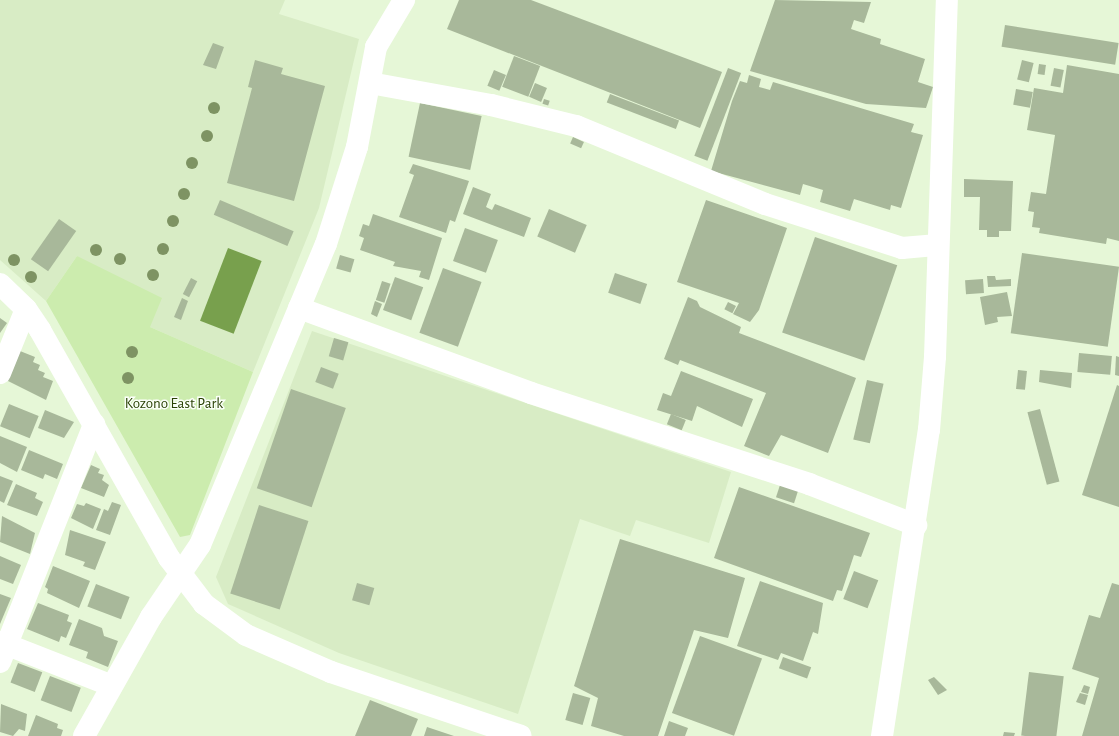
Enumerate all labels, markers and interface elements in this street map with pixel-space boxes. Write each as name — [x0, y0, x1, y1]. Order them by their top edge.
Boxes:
park label: Kozono East Park — [125, 395, 223, 413]

